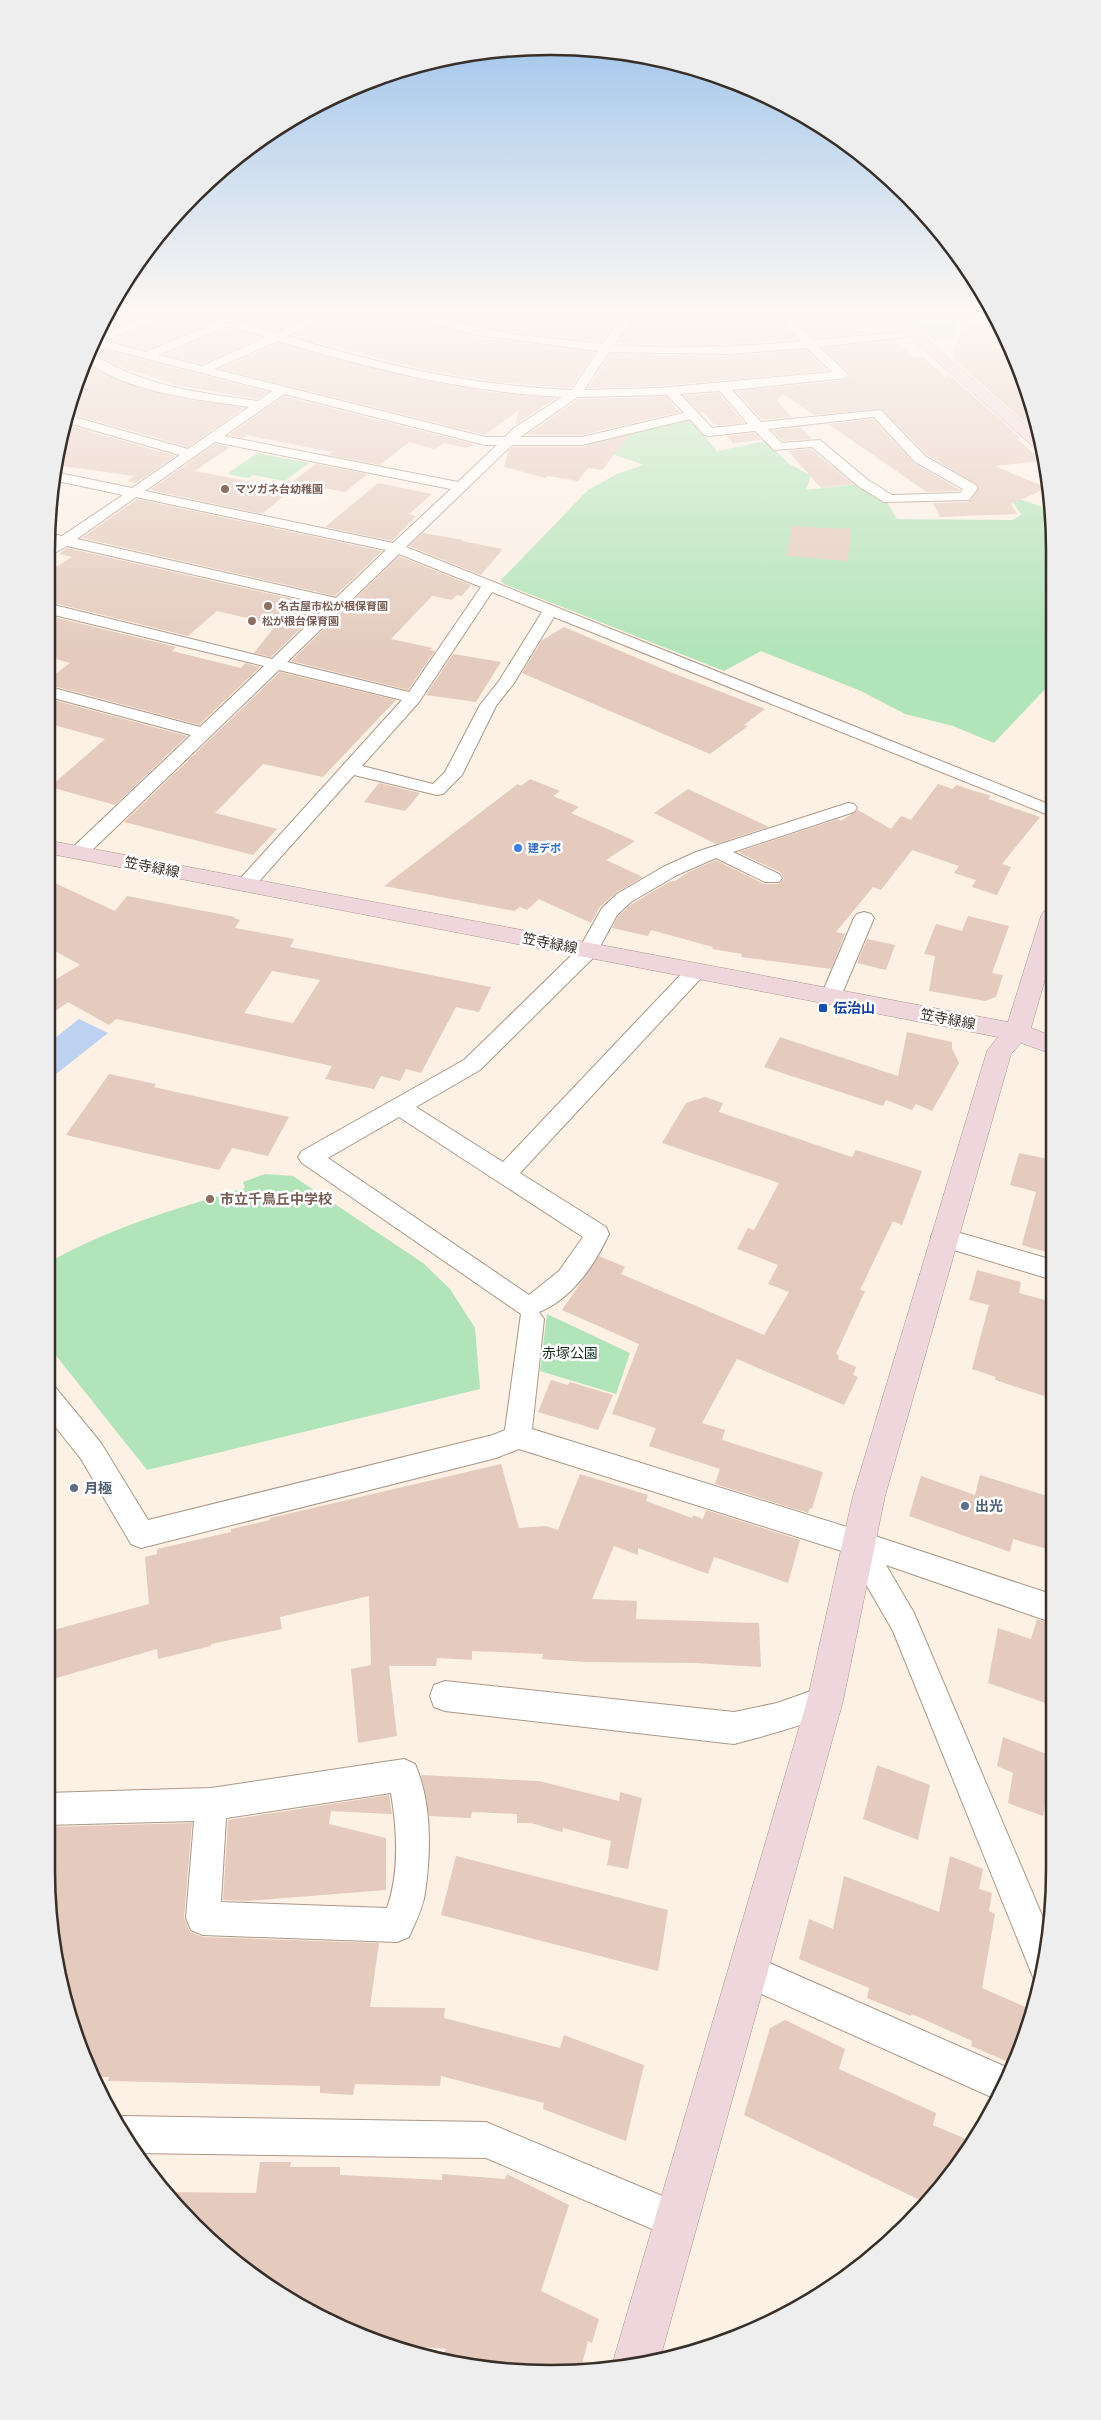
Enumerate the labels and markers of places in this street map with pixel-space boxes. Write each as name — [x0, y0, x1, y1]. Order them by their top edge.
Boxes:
marker: マツガネ台幼稚園 — [219, 483, 231, 495]
place label: マツガネ台幼稚園 — [235, 483, 323, 496]
marker: 名古屋市松が根保育園 — [262, 600, 274, 612]
place label: 名古屋市松が根保育園 — [278, 600, 388, 613]
marker: 松が根台保育園 — [246, 615, 258, 627]
place label: 松が根台保育園 — [262, 615, 339, 628]
marker: 建デポ — [512, 842, 524, 854]
place label: 建デポ — [528, 842, 561, 855]
place label: 伝治山 — [833, 1000, 875, 1016]
marker: 伝治山 — [817, 1002, 829, 1014]
place label: 市立千鳥丘中学校 — [220, 1191, 332, 1207]
marker: 市立千鳥丘中学校 — [204, 1193, 216, 1205]
place label: 月極 — [84, 1480, 112, 1496]
marker: 月極 — [68, 1482, 80, 1494]
place label: 出光 — [975, 1498, 1003, 1514]
marker: 出光 — [959, 1500, 971, 1512]

